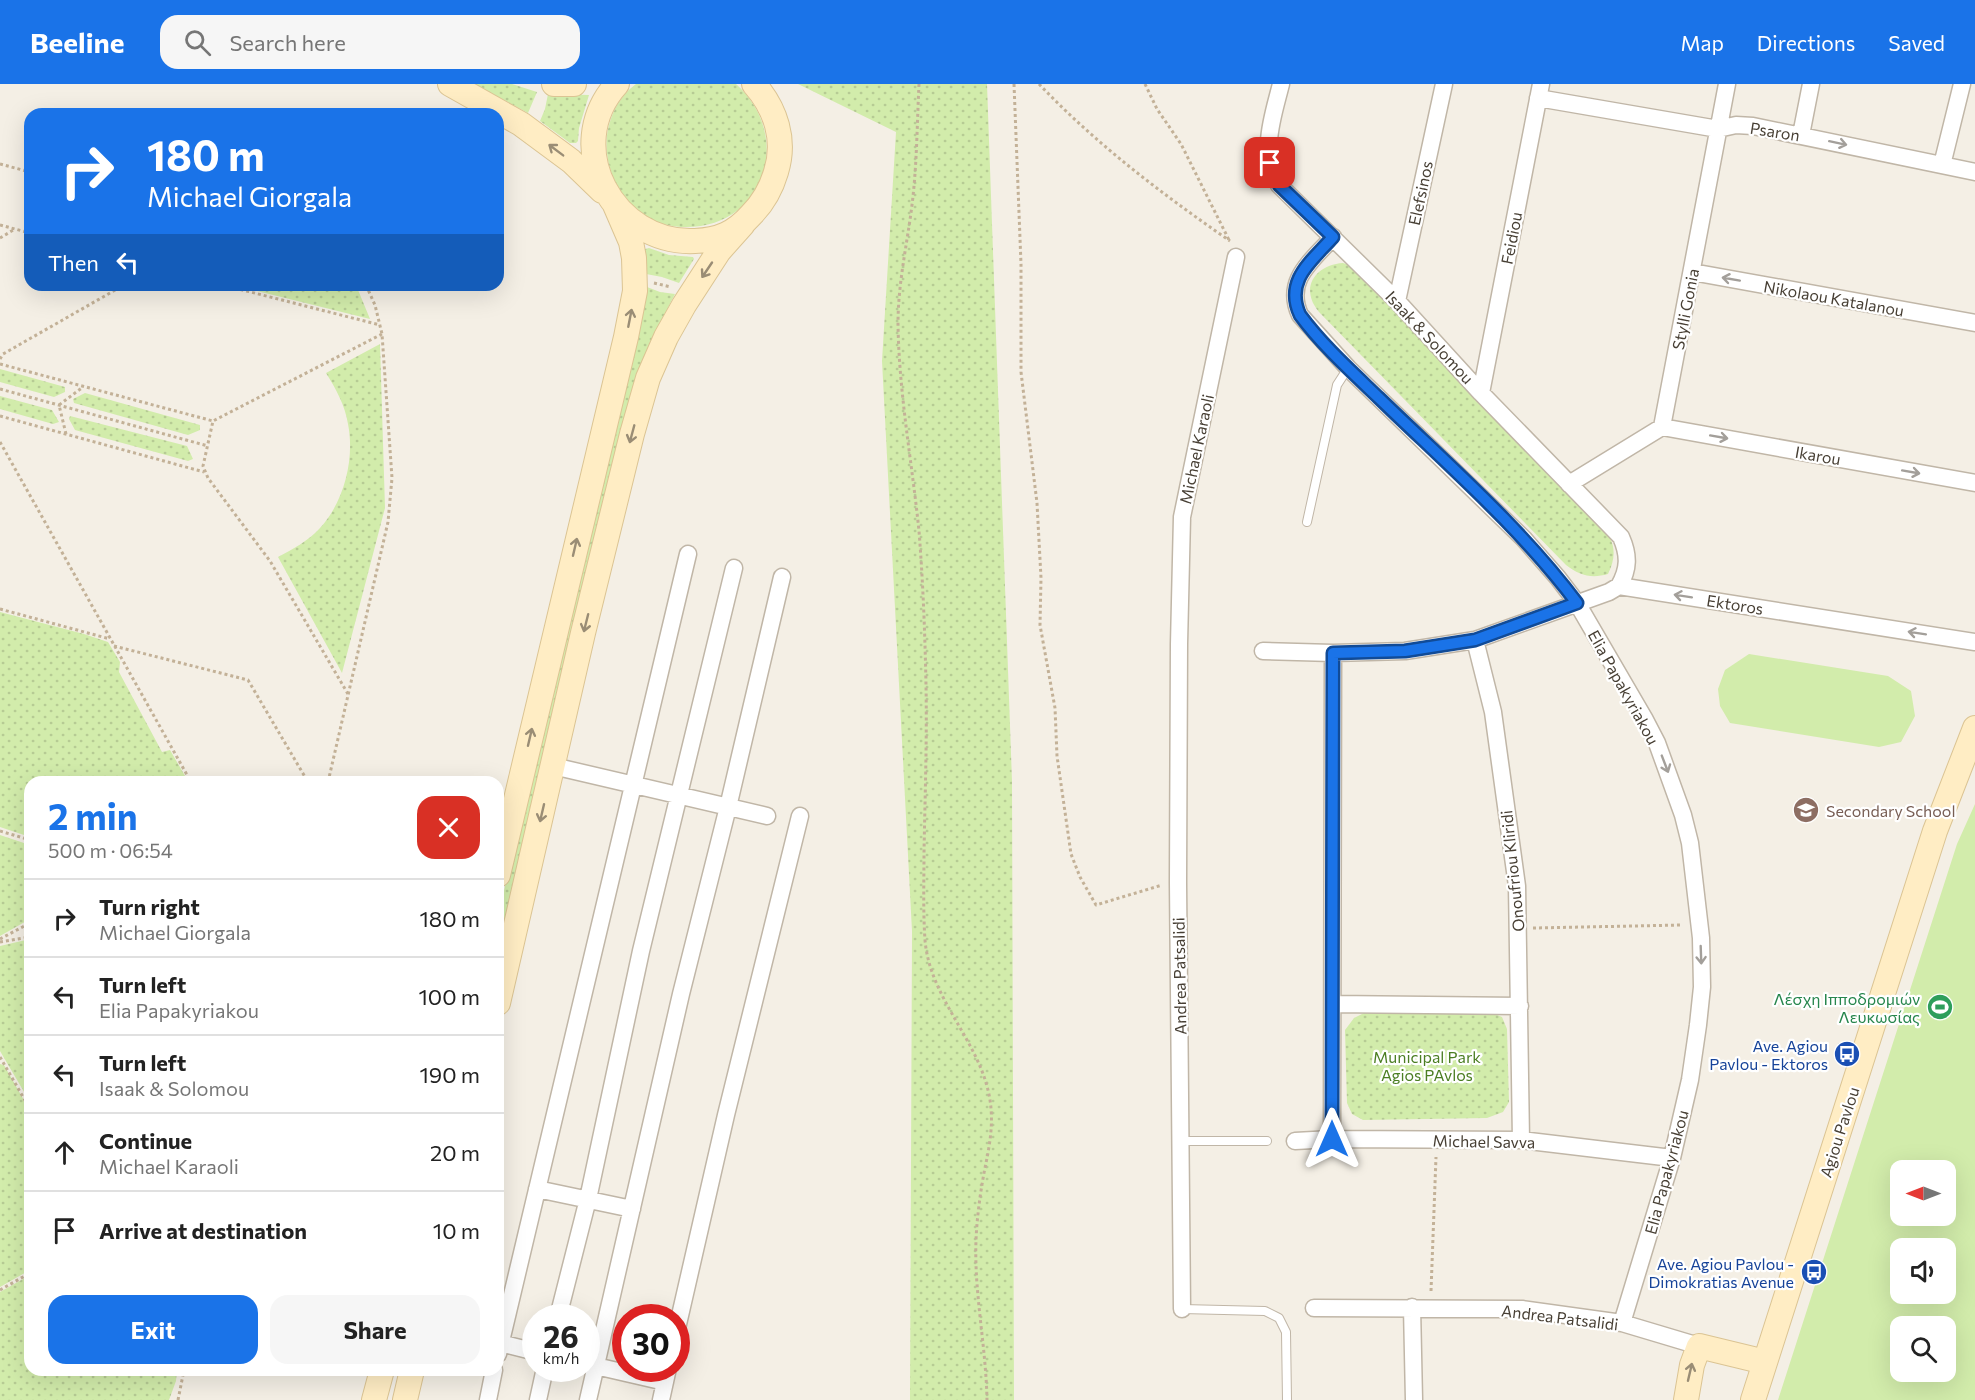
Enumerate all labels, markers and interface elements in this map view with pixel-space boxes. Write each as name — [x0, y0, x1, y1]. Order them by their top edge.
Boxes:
search box — [160, 15, 580, 69]
text: Beeline — [30, 25, 124, 59]
icon: search — [181, 26, 214, 59]
text: Search here — [229, 29, 346, 56]
text: Map — [1681, 30, 1724, 55]
text: Directions — [1757, 30, 1855, 55]
text: Saved — [1888, 30, 1945, 55]
street label: Psaron — [1749, 118, 1801, 144]
text: 180 m — [147, 128, 265, 180]
icon: right — [48, 132, 126, 210]
pin — [1244, 137, 1295, 188]
one-way arrow — [1828, 137, 1847, 149]
one-way arrow — [549, 144, 565, 156]
icon: arrive — [1253, 146, 1286, 179]
street label: Elefsinos — [1404, 159, 1436, 227]
text: Michael Giorgala — [147, 180, 352, 213]
street label: Feidiou — [1497, 210, 1525, 266]
icon: left — [111, 246, 144, 279]
text: Then — [48, 249, 99, 276]
one-way arrow — [701, 261, 713, 277]
street label: Stylli Gonia — [1668, 267, 1702, 351]
one-way arrow — [1722, 274, 1742, 285]
street label: Nikolaou Katalanou — [1762, 276, 1906, 320]
street label: Isaak & Solomou — [1382, 287, 1478, 387]
one-way arrow — [625, 309, 636, 329]
street label: Michael Karaoli — [1175, 392, 1217, 506]
one-way arrow — [626, 424, 637, 443]
one-way arrow — [1709, 432, 1729, 443]
street label: Ikarou — [1794, 442, 1842, 468]
one-way arrow — [1901, 466, 1921, 477]
one-way arrow — [569, 538, 581, 557]
street label: Ektoros — [1705, 590, 1765, 618]
one-way arrow — [1674, 591, 1693, 602]
one-way arrow — [579, 613, 591, 632]
street label: Elia Papakyriakou — [1585, 626, 1663, 748]
one-way arrow — [1908, 628, 1928, 639]
one-way arrow — [525, 727, 537, 746]
one-way arrow — [1660, 755, 1671, 773]
text: 2 min — [48, 793, 138, 837]
school or university icon: Secondary School — [1791, 795, 1821, 825]
button: close — [417, 796, 480, 859]
place label: Secondary School — [1826, 801, 1955, 820]
one-way arrow — [535, 803, 547, 822]
street label: Onoufriou Kliridi — [1496, 809, 1528, 933]
text: 500 m · 06:54 — [48, 838, 173, 862]
text: Turn right — [99, 893, 200, 920]
icon: right — [48, 902, 81, 935]
text: 180 m — [419, 905, 480, 932]
street label: Andrea Patsalidi — [1168, 917, 1190, 1035]
text: Michael Giorgala — [99, 920, 251, 944]
one-way arrow — [1696, 944, 1707, 964]
text: Turn left — [99, 971, 186, 998]
icon: left — [48, 980, 81, 1013]
text: 100 m — [418, 983, 480, 1010]
place label: Λέσχη Ιπποδρομιών Λευκωσίας — [1774, 989, 1920, 1026]
sports icon: Λέσχη Ιπποδρομιών Λευκωσίας — [1925, 992, 1955, 1022]
text: Elia Papakyriakou — [99, 998, 259, 1022]
place label: Ave. Agiou Pavlou - Ektoros — [1709, 1036, 1828, 1073]
bus stop icon: Ave. Agiou Pavlou - Ektoros — [1832, 1039, 1862, 1069]
park label: Municipal Park Agios PAvlos — [1373, 1047, 1481, 1084]
text: Turn left — [99, 1049, 186, 1076]
icon: left — [48, 1058, 81, 1091]
text: 190 m — [419, 1061, 480, 1088]
text: Isaak & Solomou — [99, 1076, 249, 1100]
street label: Agiou Pavlou — [1815, 1084, 1863, 1180]
position arrow — [1300, 1107, 1364, 1171]
street label: Elia Papakyriakou — [1640, 1108, 1692, 1236]
text: Continue — [99, 1127, 192, 1154]
street label: Michael Savva — [1433, 1131, 1535, 1151]
icon: ahead — [48, 1136, 81, 1169]
text: 20 m — [430, 1139, 480, 1166]
text: Michael Karaoli — [99, 1154, 239, 1178]
north arrow — [1890, 1160, 1956, 1226]
map controls — [1890, 1160, 1956, 1382]
icon: arrive — [48, 1214, 81, 1247]
text: Arrive at destination — [99, 1217, 307, 1244]
text: 10 m — [433, 1217, 480, 1244]
button: sound — [1890, 1238, 1956, 1304]
place label: Ave. Agiou Pavlou - Dimokratias Avenue — [1649, 1254, 1794, 1291]
bus stop icon: Ave. Agiou Pavlou - Dimokratias Avenue — [1799, 1257, 1829, 1287]
button: Exit — [48, 1295, 258, 1364]
button: Share — [270, 1295, 480, 1364]
street label: Andrea Patsalidi — [1500, 1300, 1620, 1334]
speed limit sign: 30 — [612, 1304, 690, 1382]
button: search — [1890, 1316, 1956, 1382]
text: 26 — [543, 1317, 579, 1354]
text: km/h — [543, 1349, 579, 1367]
one-way arrow — [1685, 1363, 1697, 1382]

